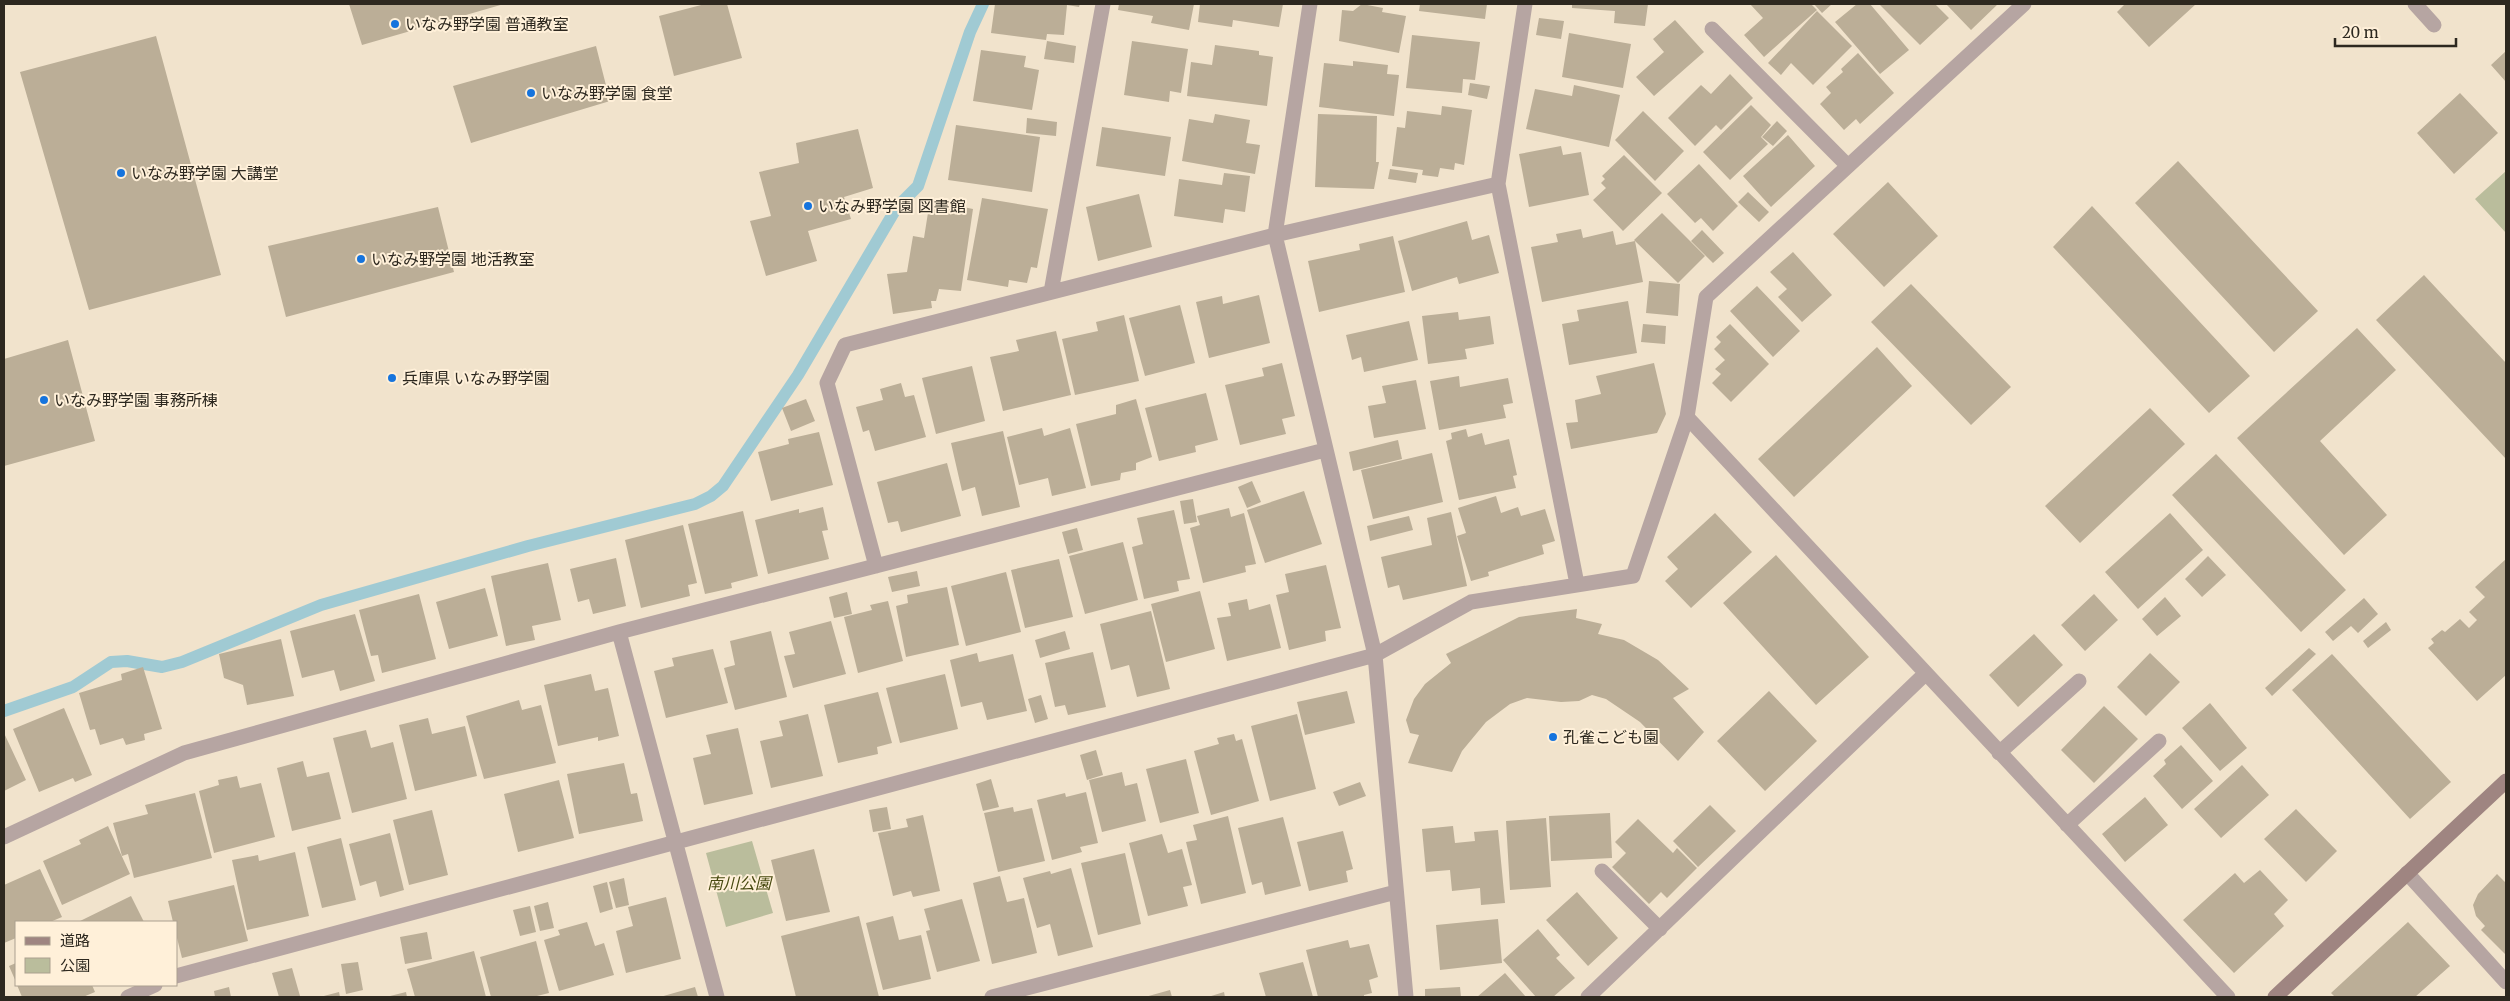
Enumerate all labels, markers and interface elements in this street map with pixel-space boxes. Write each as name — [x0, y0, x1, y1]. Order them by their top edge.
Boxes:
place label: いなみ野学園 普通教室 — [405, 14, 569, 34]
scale bar — [2335, 15, 2456, 47]
marker: いなみ野学園 普通教室 — [389, 18, 401, 30]
text: 20 m — [2342, 23, 2379, 42]
place label: いなみ野学園 食堂 — [541, 83, 673, 103]
marker: いなみ野学園 食堂 — [525, 87, 537, 99]
place label: いなみ野学園 大講堂 — [131, 163, 279, 183]
marker: いなみ野学園 大講堂 — [115, 167, 127, 179]
place label: いなみ野学園 図書館 — [818, 196, 966, 216]
marker: いなみ野学園 図書館 — [802, 200, 814, 212]
place label: いなみ野学園 地活教室 — [371, 249, 535, 269]
marker: いなみ野学園 地活教室 — [355, 253, 367, 265]
place label: 兵庫県 いなみ野学園 — [402, 368, 550, 388]
marker: 兵庫県 いなみ野学園 — [386, 372, 398, 384]
place label: いなみ野学園 事務所棟 — [54, 390, 218, 410]
marker: いなみ野学園 事務所棟 — [38, 394, 50, 406]
place label: 孔雀こども園 — [1563, 727, 1659, 747]
marker: 孔雀こども園 — [1547, 731, 1559, 743]
park label: 南川公園 — [707, 873, 773, 893]
legend — [15, 921, 178, 986]
text: 道路 — [60, 931, 90, 950]
text: 公園 — [60, 956, 90, 975]

